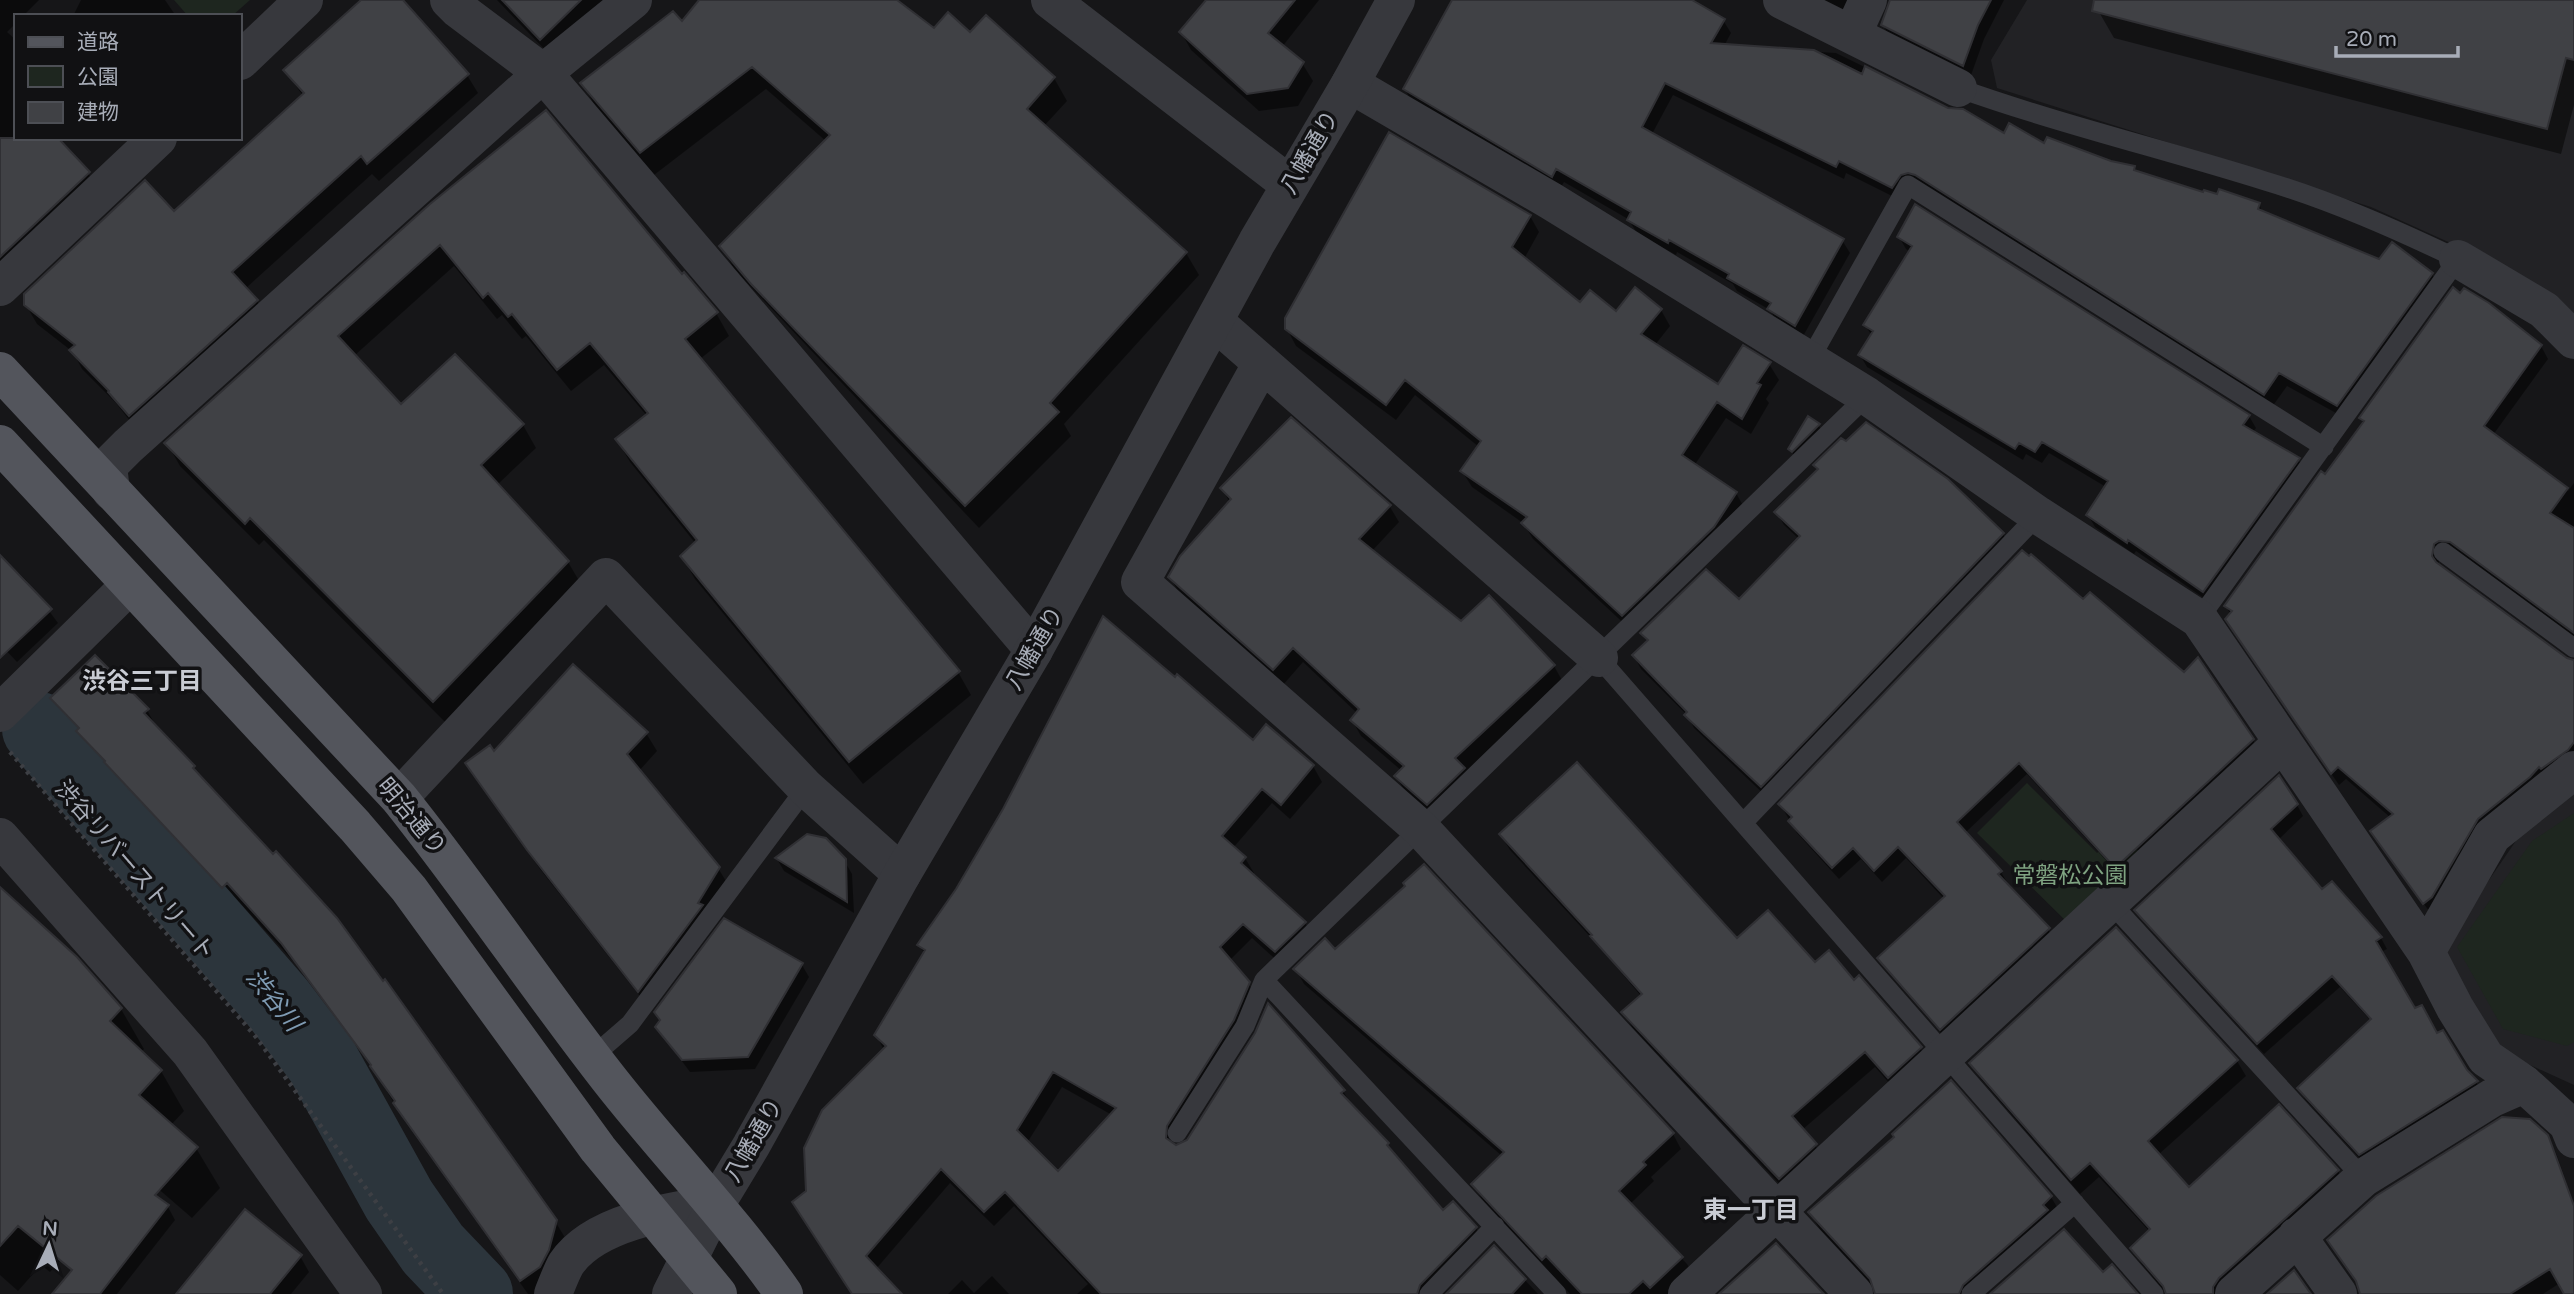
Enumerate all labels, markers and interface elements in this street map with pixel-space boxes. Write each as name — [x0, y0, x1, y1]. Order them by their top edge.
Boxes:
legend — [14, 14, 242, 140]
scale bar — [2336, 14, 2458, 58]
text: 20 m — [2346, 27, 2397, 52]
text: 道路 — [77, 30, 119, 55]
text: 公園 — [77, 65, 119, 90]
text: 建物 — [77, 100, 119, 125]
street label: 八幡通り — [1275, 106, 1345, 199]
street label: 八幡通り — [1000, 602, 1070, 695]
district label: 渋谷三丁目 — [82, 667, 202, 696]
street label: 明治通り — [371, 772, 452, 861]
street label: 渋谷リバーストリート — [49, 775, 220, 966]
park label: 常磐松公園 — [2013, 862, 2128, 890]
water label: 渋谷川 — [240, 963, 309, 1040]
street label: 八幡通り — [719, 1094, 789, 1187]
district label: 東一丁目 — [1703, 1196, 1799, 1225]
north arrow — [14, 1210, 84, 1280]
text: N — [42, 1218, 58, 1241]

